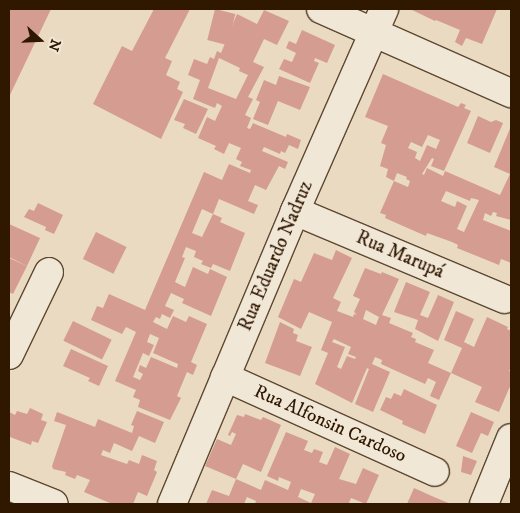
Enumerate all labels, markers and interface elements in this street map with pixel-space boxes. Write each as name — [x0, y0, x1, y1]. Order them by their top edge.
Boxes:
north arrow — [15, 15, 65, 65]
text: N — [44, 37, 65, 54]
street label: Rua Eduardo Nadruz — [234, 177, 318, 335]
street label: Rua Marupá — [353, 226, 447, 284]
street label: Rua Alfonsin Cardoso — [250, 380, 410, 468]

